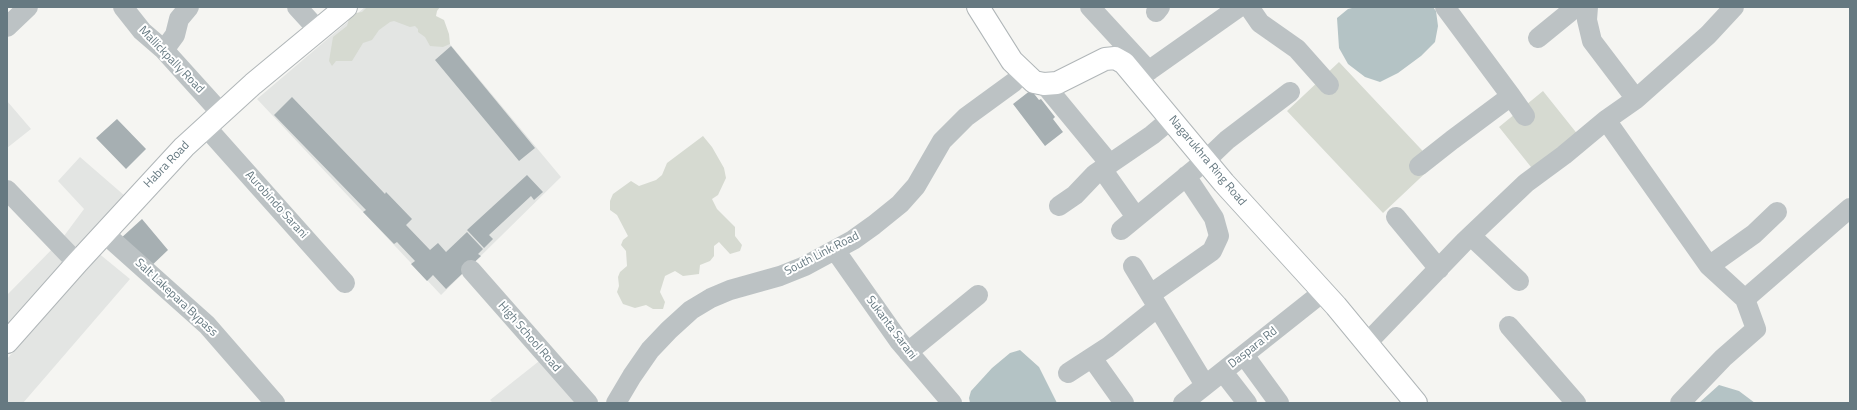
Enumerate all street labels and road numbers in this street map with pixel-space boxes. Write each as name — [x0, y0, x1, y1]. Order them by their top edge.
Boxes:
street label: Mallickpally Road — [135, 24, 207, 96]
street label: Nagarukhra Ring Road — [1165, 113, 1249, 209]
street label: Habra Road — [141, 139, 193, 191]
street label: Aurobindo Sarani — [242, 168, 310, 242]
street label: South Link Road — [782, 229, 862, 279]
street label: Salt Lakepara Bypass — [132, 256, 220, 340]
street label: Sukanta Sarani — [862, 293, 920, 363]
street label: High School Road — [495, 299, 563, 375]
street label: Daspara Rd — [1226, 324, 1280, 372]

